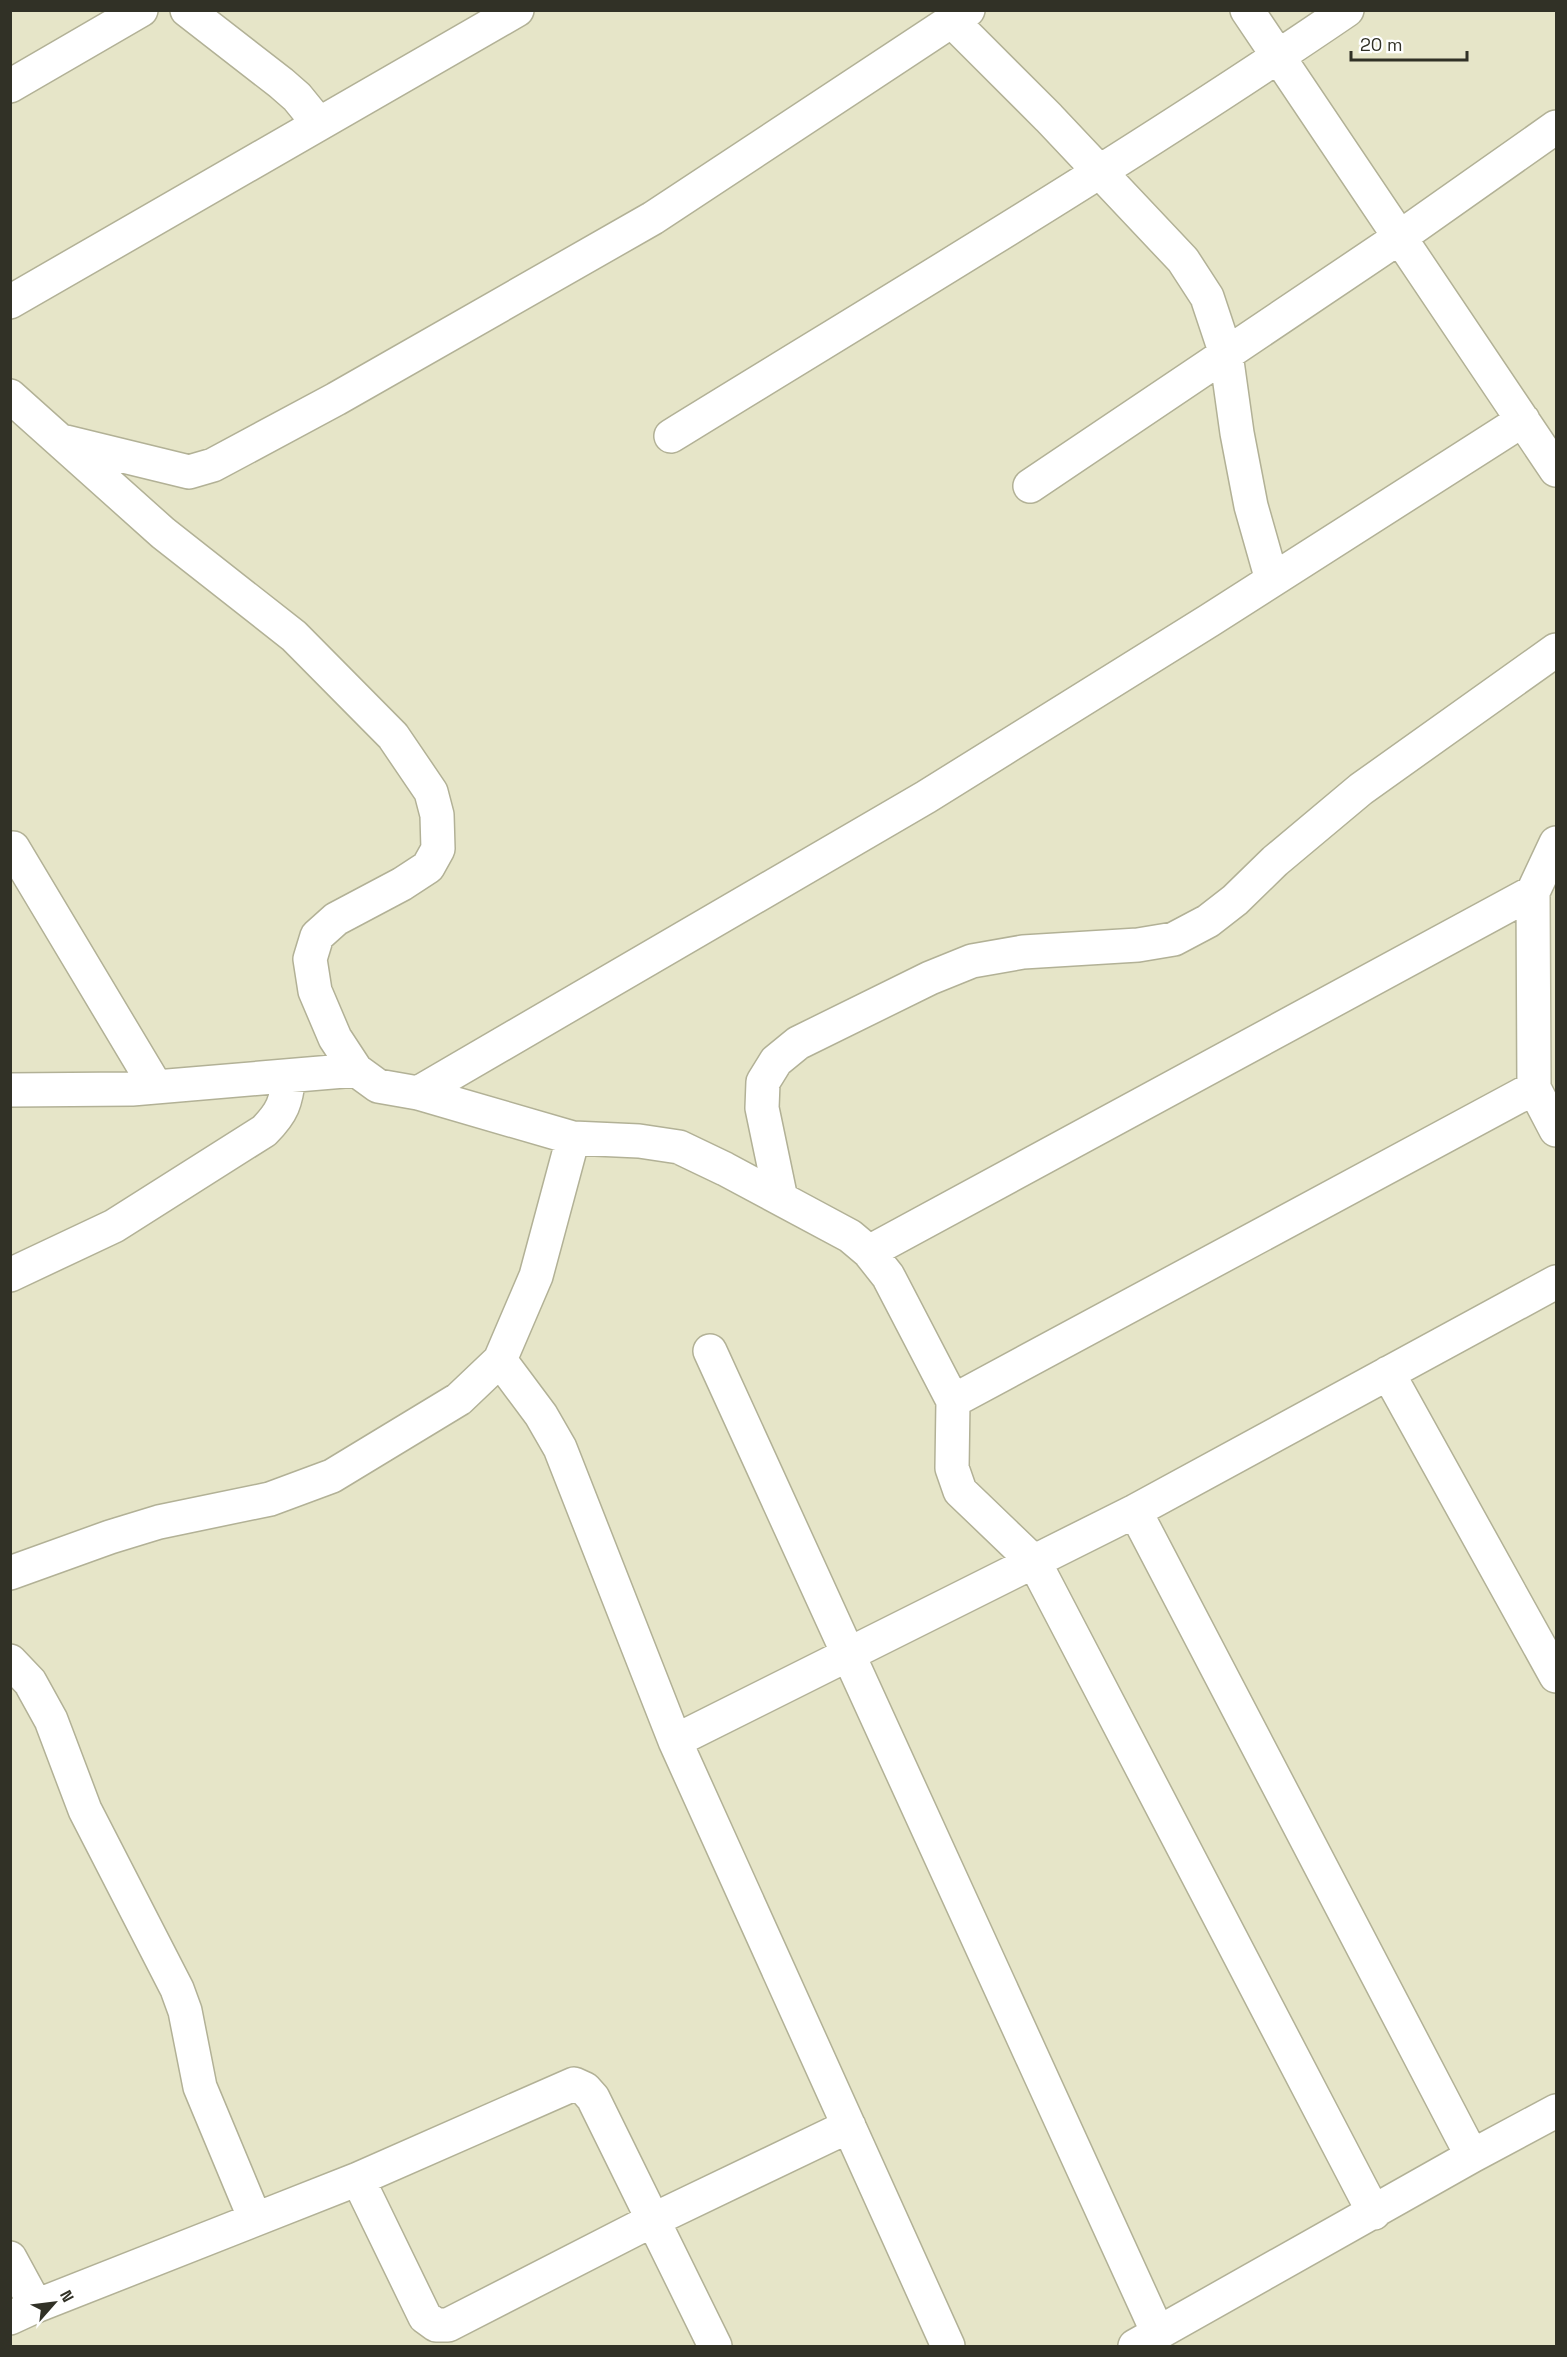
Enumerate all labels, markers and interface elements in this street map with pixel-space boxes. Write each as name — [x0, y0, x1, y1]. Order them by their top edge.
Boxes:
scale bar — [1351, 24, 1466, 62]
text: 20 m — [1360, 33, 1403, 56]
north arrow — [24, 2273, 84, 2333]
text: N — [55, 2287, 79, 2306]

